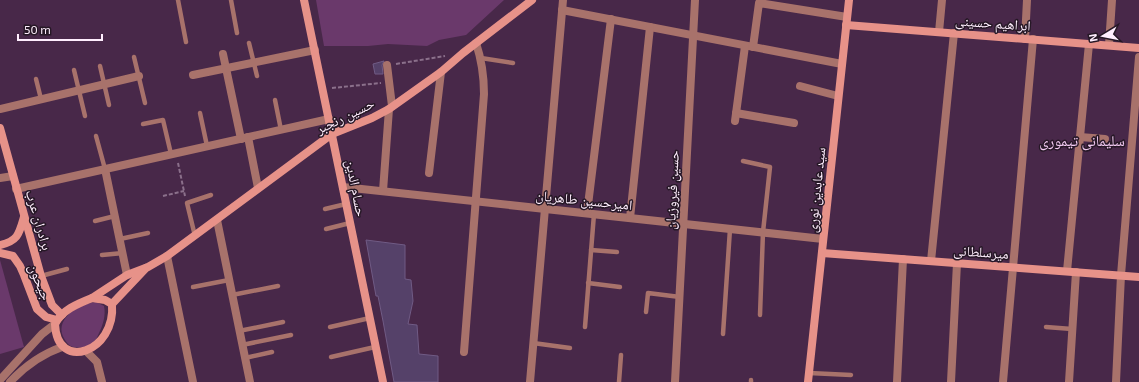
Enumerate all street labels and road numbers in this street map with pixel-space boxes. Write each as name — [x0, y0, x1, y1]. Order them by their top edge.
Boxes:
street label: ابراهیم حسینی — [955, 11, 1031, 36]
street label: حسین رنجبر — [312, 94, 377, 138]
street label: سید عابدین نوری — [803, 146, 829, 234]
street label: حسین فیروزیان — [661, 150, 683, 230]
street label: حسام الدین — [341, 158, 370, 218]
street label: امیرحسین طاهریان — [535, 186, 633, 214]
street label: برادران عرب — [22, 188, 56, 253]
street label: میرسلطانی — [953, 241, 1009, 263]
street label: جیحون — [25, 261, 56, 303]

